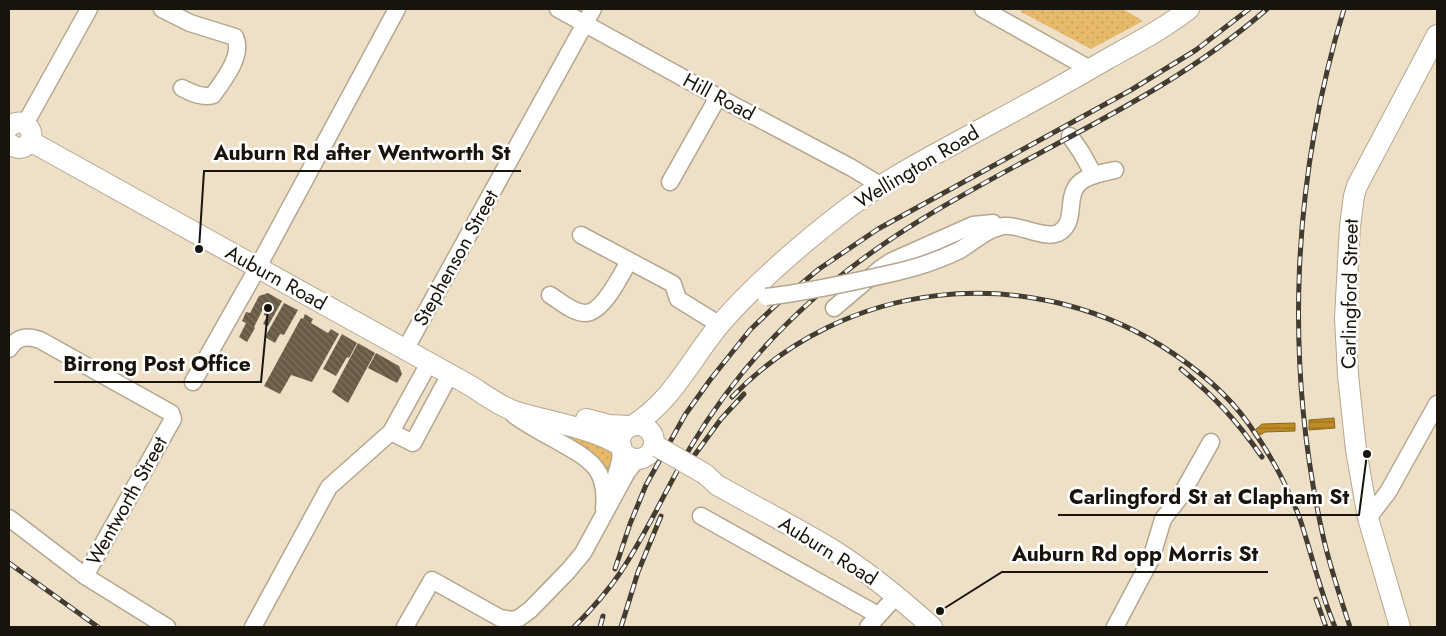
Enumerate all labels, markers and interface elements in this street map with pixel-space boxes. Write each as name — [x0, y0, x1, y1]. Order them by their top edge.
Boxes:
street label: Hill Road — [678, 66, 760, 128]
street label: Wellington Road — [849, 118, 985, 216]
callout: Auburn Rd after Wentworth St — [204, 135, 521, 171]
text: Auburn Rd after Wentworth St — [212, 138, 511, 168]
street label: Stephenson Street — [406, 184, 506, 331]
street label: Carlingford Street — [1334, 218, 1366, 369]
street label: Auburn Road — [220, 238, 332, 318]
callout: Birrong Post Office — [54, 346, 261, 382]
text: Birrong Post Office — [63, 349, 251, 379]
street label: Wentworth Street — [79, 431, 175, 571]
callout: Carlingford St at Clapham St — [1058, 479, 1359, 515]
text: Carlingford St at Clapham St — [1069, 482, 1349, 512]
street label: Auburn Road — [773, 509, 883, 593]
callout: Auburn Rd opp Morris St — [1002, 536, 1268, 572]
text: Auburn Rd opp Morris St — [1011, 539, 1259, 569]

